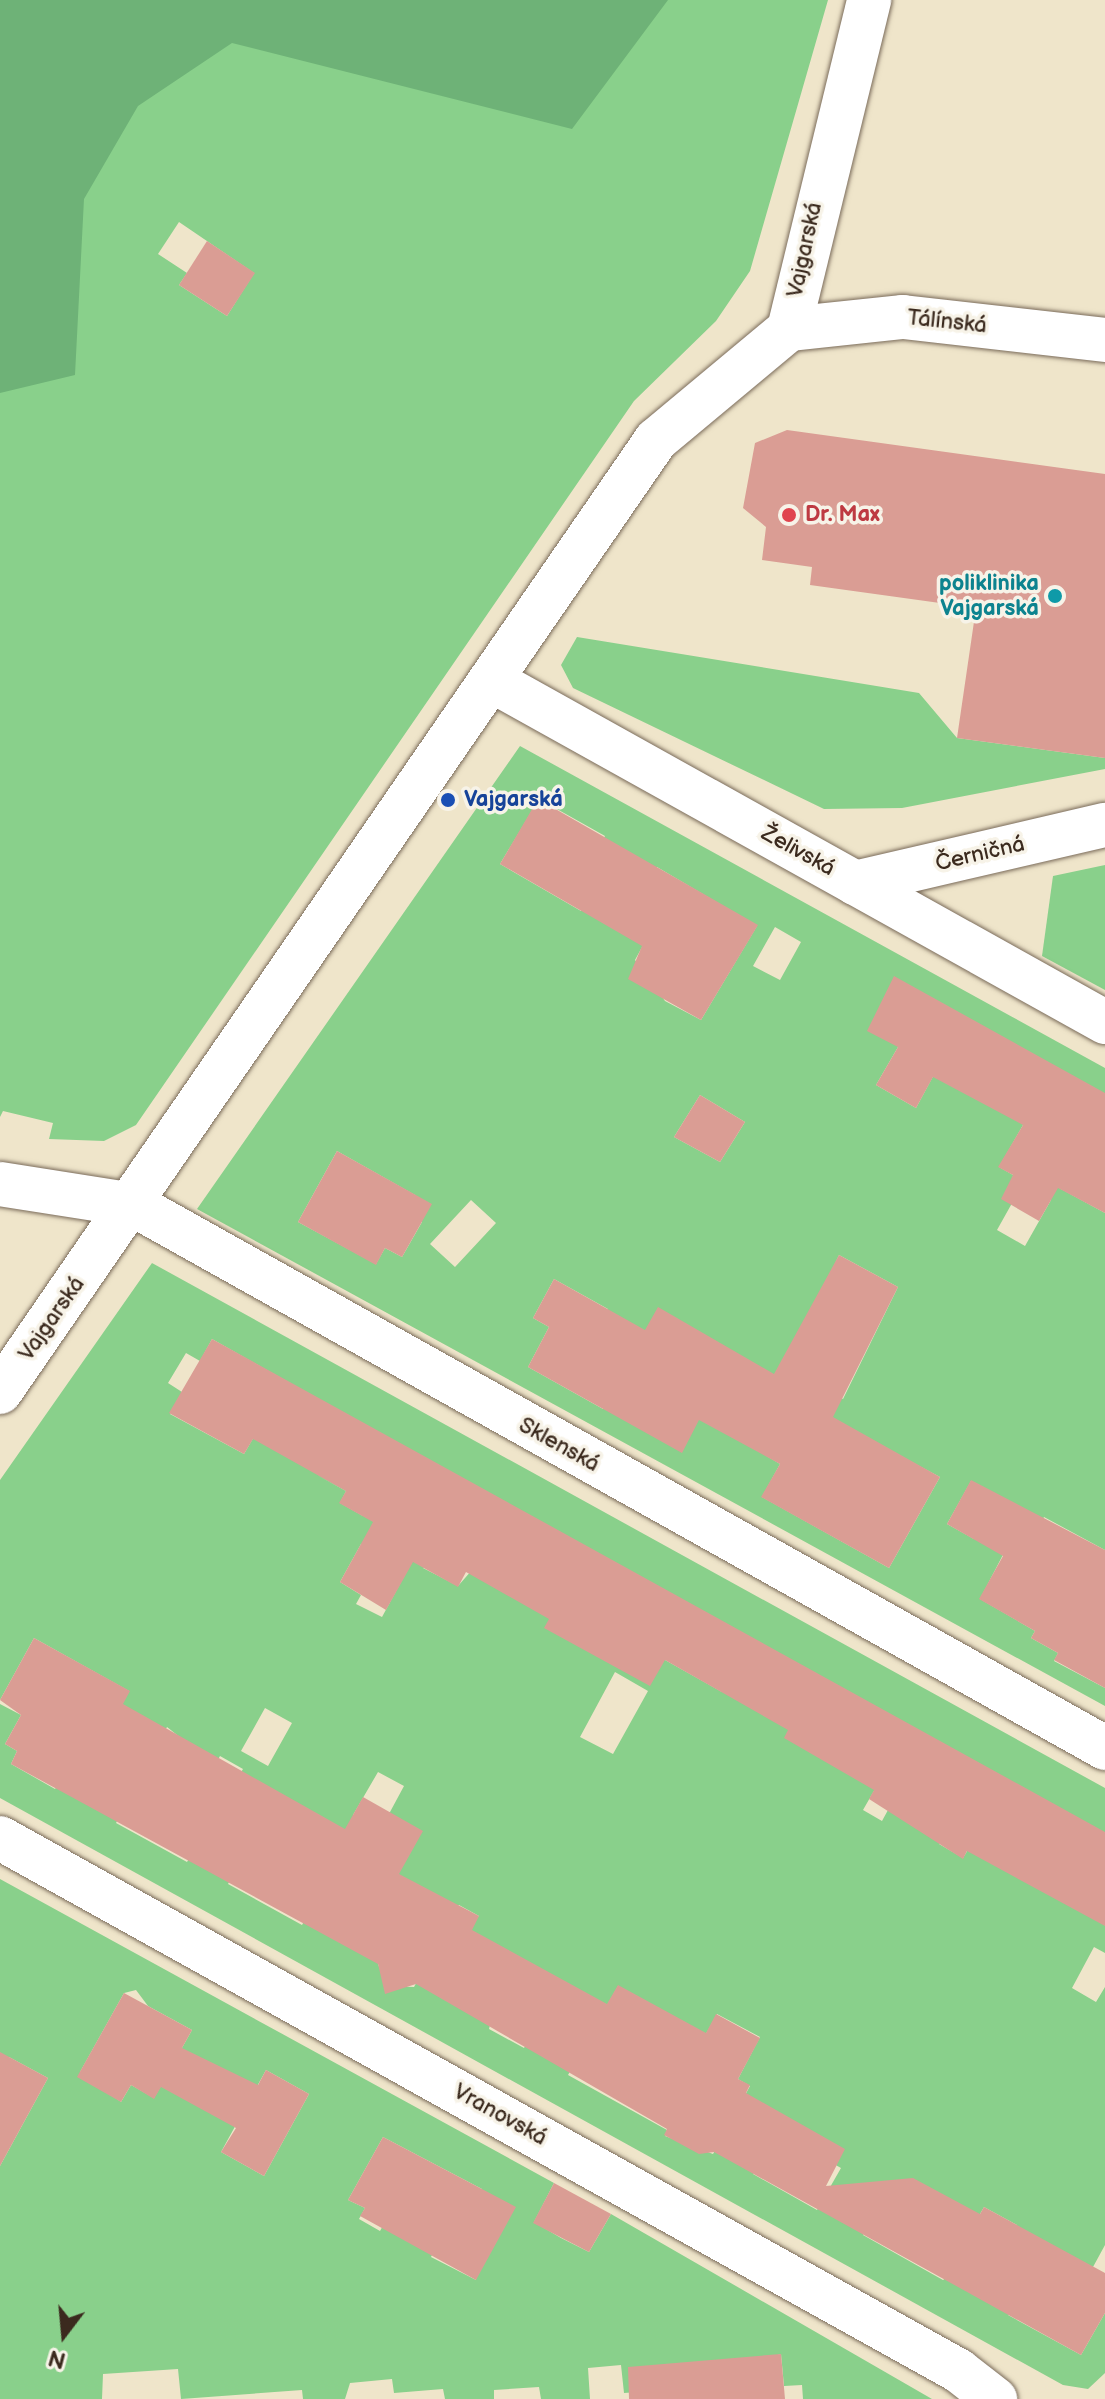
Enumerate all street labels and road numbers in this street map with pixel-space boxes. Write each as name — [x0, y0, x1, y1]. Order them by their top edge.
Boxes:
street label: Vajgarská — [782, 200, 828, 300]
street label: Tálínská — [906, 305, 988, 339]
street label: Želivská — [757, 820, 839, 882]
street label: Černičná — [933, 831, 1027, 877]
street label: Vajgarská — [14, 1272, 90, 1366]
street label: Sklenská — [514, 1412, 604, 1478]
street label: Vranovská — [449, 2079, 551, 2151]

